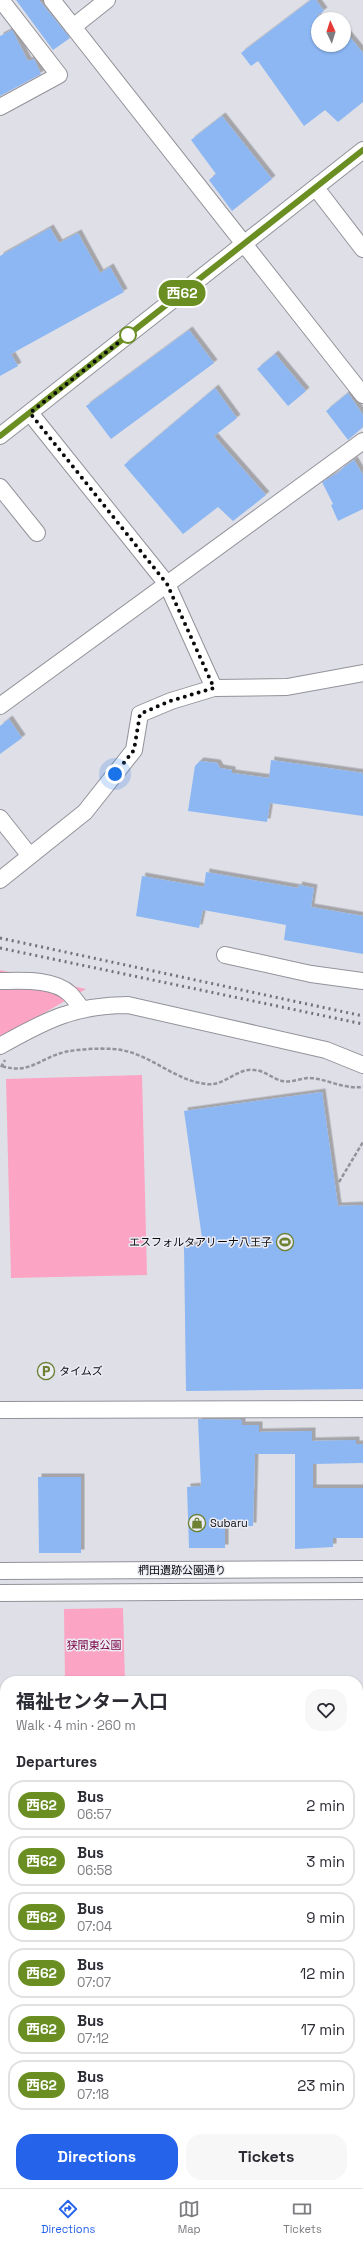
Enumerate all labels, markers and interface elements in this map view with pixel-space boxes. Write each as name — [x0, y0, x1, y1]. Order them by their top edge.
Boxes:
north arrow — [311, 12, 351, 52]
map controls — [311, 12, 351, 52]
line badge: 西62 — [159, 280, 205, 306]
text: 西62 — [167, 284, 197, 302]
unlabelled marker — [119, 326, 137, 344]
your location — [105, 764, 125, 784]
sports icon: エスフォルタアリーナ八王子 — [275, 1232, 295, 1252]
place label: エスフォルタアリーナ八王子 — [129, 1235, 272, 1249]
parking icon: タイムズ — [36, 1361, 56, 1381]
place label: タイムズ — [59, 1364, 103, 1378]
shop icon: Subaru — [187, 1513, 207, 1533]
place label: Subaru — [210, 1516, 248, 1530]
street label: 椚田遺跡公園通り — [138, 1563, 226, 1577]
park label: 狭間東公園 — [67, 1638, 122, 1652]
text: 福祉センター入口 — [16, 1689, 168, 1714]
button: heart — [305, 1689, 347, 1731]
text: Walk · 4 min · 260 m — [16, 1717, 136, 1734]
text: Departures — [16, 1752, 97, 1771]
text: Bus — [77, 1787, 104, 1806]
text: 西62 — [26, 1796, 57, 1814]
text: 2 min — [306, 1796, 345, 1815]
text: 06:57 — [77, 1806, 111, 1823]
text: Bus — [77, 1843, 104, 1862]
text: 西62 — [26, 1852, 57, 1870]
text: 3 min — [306, 1852, 345, 1871]
text: 06:58 — [77, 1862, 112, 1879]
text: Bus — [77, 1899, 104, 1918]
text: 西62 — [26, 1908, 57, 1926]
text: 9 min — [306, 1908, 345, 1927]
text: 07:04 — [77, 1918, 112, 1935]
text: Bus — [77, 1955, 104, 1974]
text: 西62 — [26, 1964, 57, 1982]
text: 12 min — [300, 1964, 345, 1983]
text: 07:07 — [77, 1974, 111, 1991]
text: Bus — [77, 2011, 104, 2030]
text: 西62 — [26, 2020, 57, 2038]
text: 17 min — [301, 2020, 345, 2039]
text: 07:12 — [77, 2030, 109, 2047]
text: Bus — [77, 2067, 104, 2086]
text: 西62 — [26, 2076, 57, 2094]
text: 23 min — [297, 2076, 345, 2095]
text: 07:18 — [77, 2086, 109, 2103]
button: Directions — [16, 2134, 178, 2180]
button: Tickets — [186, 2134, 347, 2180]
tab: Directions — [41, 2198, 95, 2236]
tab: Map — [178, 2198, 201, 2236]
tab: Tickets — [283, 2198, 322, 2236]

